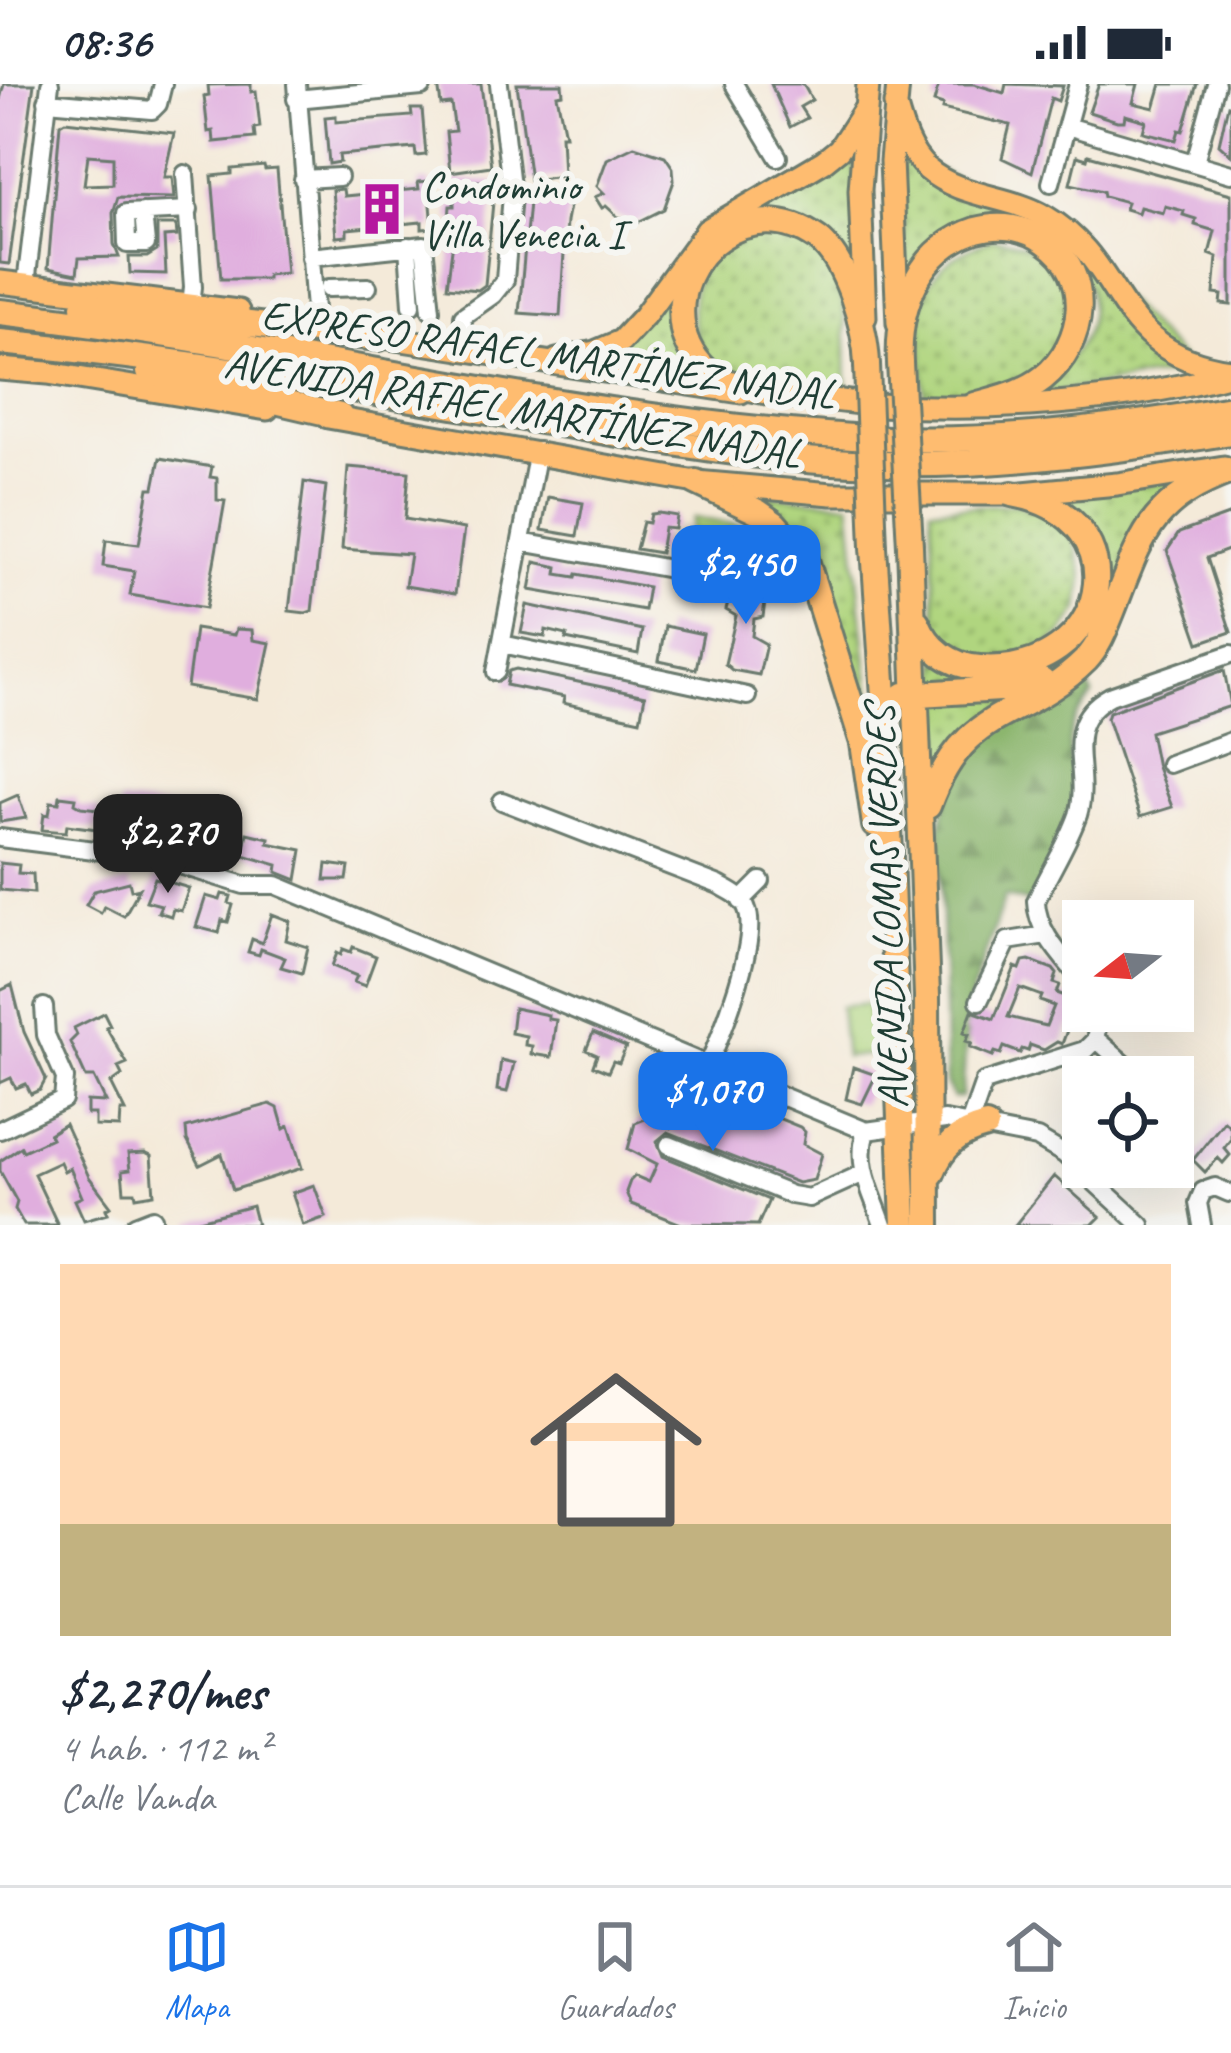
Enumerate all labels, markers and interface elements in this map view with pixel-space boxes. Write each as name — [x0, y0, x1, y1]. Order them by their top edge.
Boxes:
text: 08:36 — [60, 14, 151, 71]
place label: Condominio Villa Venecia I — [422, 160, 633, 261]
building icon: Condominio Villa Venecia I — [353, 180, 411, 238]
street label: EXPRESO RAFAEL MARTÍNEZ NADAL — [259, 288, 839, 421]
street label: AVENIDA RAFAEL MARTÍNEZ NADAL — [221, 337, 805, 480]
pin: $2,450 — [648, 525, 844, 627]
text: $2,450 — [699, 539, 793, 588]
street label: AVENIDA LOMAS VERDES — [853, 697, 920, 1109]
pin: $2,270 — [70, 794, 266, 896]
text: $2,270 — [120, 808, 216, 857]
north arrow — [1062, 900, 1194, 1032]
map controls — [1062, 900, 1194, 1188]
pin: $1,070 — [615, 1052, 811, 1154]
button: locate — [1062, 1056, 1194, 1188]
text: $1,070 — [665, 1066, 761, 1115]
icon: home — [508, 1342, 724, 1558]
text: $2,270/mes — [60, 1660, 265, 1724]
text: 4 hab. · 112 m² — [60, 1724, 269, 1773]
text: Calle Vanda — [60, 1773, 214, 1822]
tab: Mapa — [164, 1914, 230, 2028]
tab: Guardados — [558, 1914, 673, 2028]
tab: Inicio — [1001, 1914, 1067, 2028]

